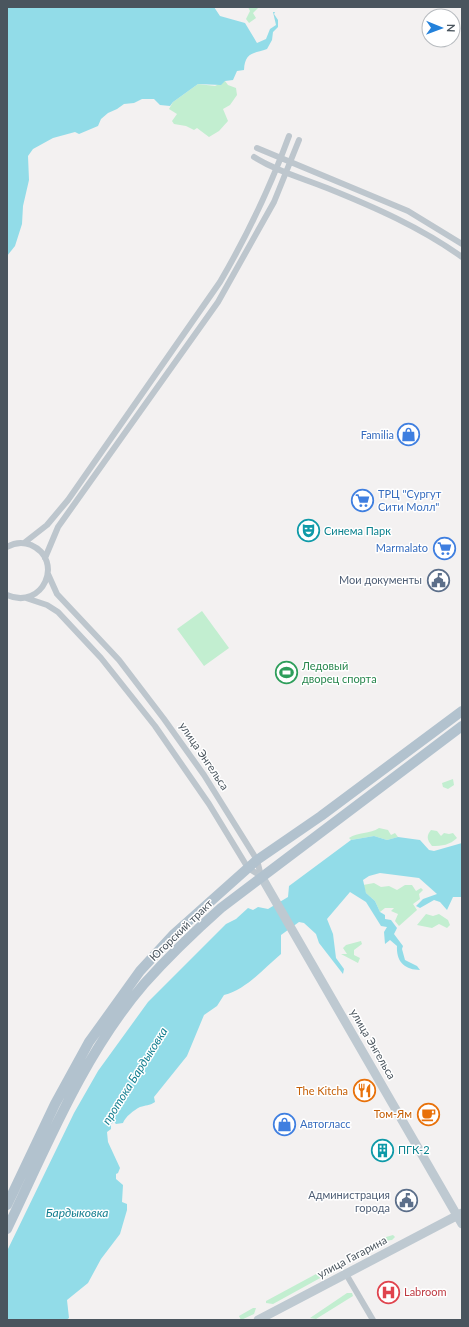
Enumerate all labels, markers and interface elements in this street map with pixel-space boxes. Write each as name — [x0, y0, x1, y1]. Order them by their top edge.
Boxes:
north arrow — [421, 8, 461, 48]
text: N — [445, 24, 458, 33]
shop icon: Familia — [396, 422, 422, 448]
place label: Familia — [361, 428, 394, 441]
supermarket icon: ТРЦ "Сургут Сити Молл" — [350, 487, 376, 513]
place label: ТРЦ "Сургут Сити Молл" — [378, 487, 442, 513]
theatre icon: Синема Парк — [296, 518, 322, 544]
place label: Синема Парк — [324, 524, 391, 537]
supermarket icon: Marmalato — [431, 535, 457, 561]
place label: Marmalato — [376, 541, 428, 554]
public building icon: Мои документы — [425, 567, 451, 593]
place label: Мои документы — [339, 573, 422, 586]
sports icon: Ледовый дворец спорта — [273, 659, 299, 685]
place label: Ледовый дворец спорта — [301, 659, 377, 685]
street label: улица Энгельса — [177, 719, 232, 792]
street label: Югорский тракт — [146, 896, 215, 963]
street label: улица Энгельса — [348, 1006, 399, 1081]
water label: протока Бардыковка — [99, 1024, 171, 1127]
restaurant icon: The Kitcha — [351, 1078, 377, 1104]
place label: The Kitcha — [296, 1084, 348, 1097]
cafe icon: Том-Ям — [415, 1101, 441, 1127]
place label: Том-Ям — [374, 1107, 412, 1120]
shop icon: Автогласс — [271, 1111, 297, 1137]
place label: Автогласс — [300, 1117, 351, 1130]
building icon: ПГК-2 — [370, 1137, 396, 1163]
place label: ПГК-2 — [398, 1143, 430, 1156]
place label: Администрация города — [308, 1188, 390, 1214]
public building icon: Администрация города — [393, 1188, 419, 1214]
water label: Бардыковка — [46, 1205, 108, 1220]
street label: улица Гагарина — [315, 1233, 389, 1280]
hospital icon: Labroom — [376, 1279, 402, 1305]
place label: Labroom — [404, 1285, 447, 1298]

